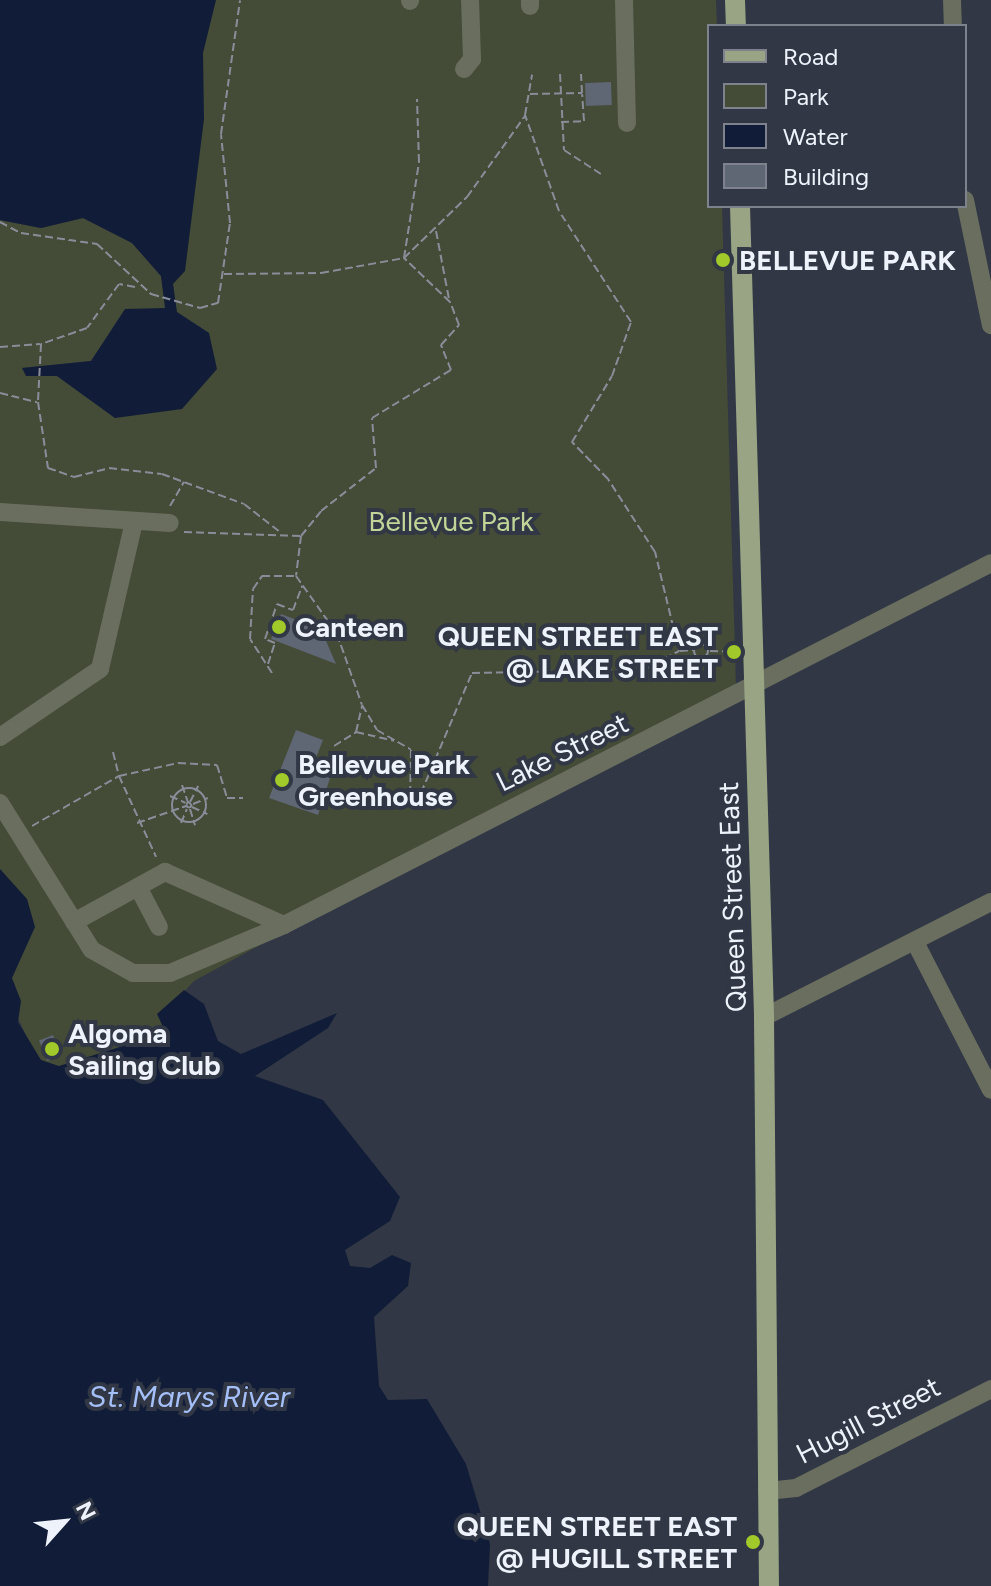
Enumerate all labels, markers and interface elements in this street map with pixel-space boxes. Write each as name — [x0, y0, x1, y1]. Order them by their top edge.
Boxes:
legend — [707, 24, 967, 208]
text: Road — [783, 42, 838, 71]
text: Park — [783, 82, 829, 111]
text: Water — [783, 122, 848, 151]
text: Building — [783, 162, 869, 191]
place label: BELLEVUE PARK — [739, 243, 956, 277]
marker: BELLEVUE PARK — [714, 251, 732, 269]
park label: Bellevue Park — [368, 504, 534, 538]
place label: Canteen — [295, 610, 404, 644]
marker: Canteen — [270, 618, 288, 636]
place label: QUEEN STREET EAST @ LAKE STREET — [438, 619, 718, 685]
marker: QUEEN STREET EAST @ LAKE STREET — [725, 643, 743, 661]
street label: Lake Street — [490, 706, 634, 798]
place label: Bellevue Park Greenhouse — [298, 747, 470, 813]
marker: Bellevue Park Greenhouse — [273, 771, 291, 789]
street label: Queen Street East — [711, 781, 753, 1013]
place label: Algoma Sailing Club — [68, 1016, 221, 1082]
marker: Algoma Sailing Club — [43, 1040, 61, 1058]
street label: Hugill Street — [790, 1369, 946, 1471]
water label: St. Marys River — [88, 1379, 290, 1415]
north arrow — [24, 1482, 104, 1562]
text: N — [70, 1497, 102, 1525]
place label: QUEEN STREET EAST @ HUGILL STREET — [457, 1509, 737, 1575]
marker: QUEEN STREET EAST @ HUGILL STREET — [744, 1533, 762, 1551]

